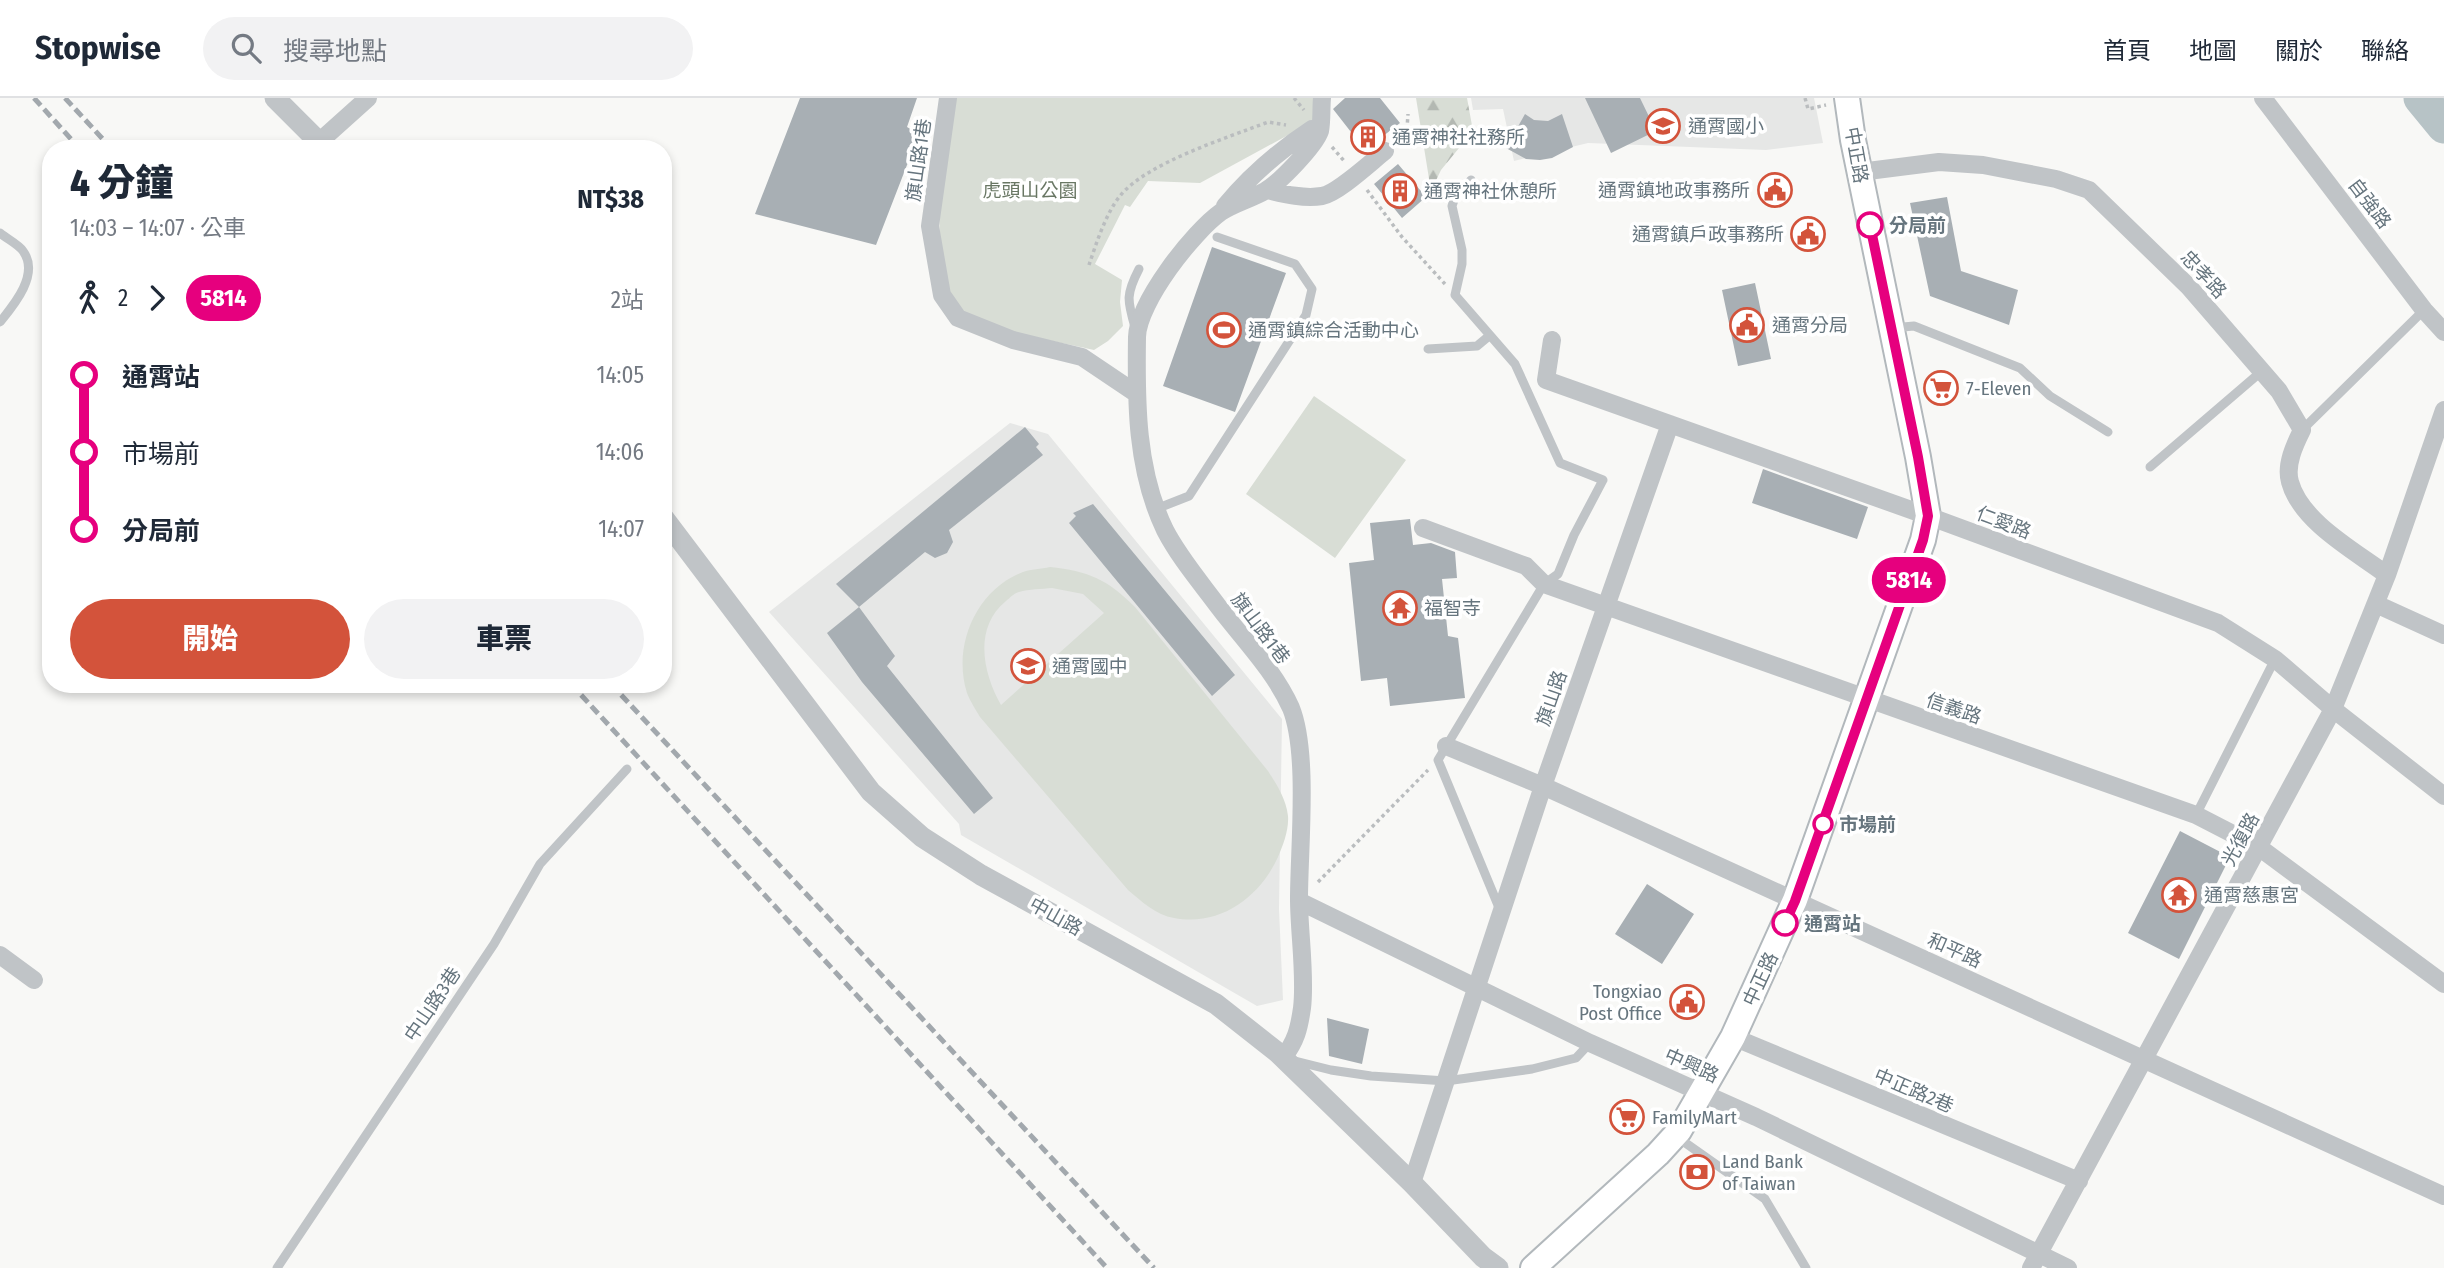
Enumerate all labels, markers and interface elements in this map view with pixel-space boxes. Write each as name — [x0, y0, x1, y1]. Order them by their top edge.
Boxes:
search box — [203, 17, 693, 80]
text: Stopwise — [35, 28, 161, 68]
icon: search — [227, 29, 265, 67]
text: 搜尋地點 — [283, 36, 387, 67]
text: 首頁 — [2103, 37, 2151, 65]
text: 地圖 — [2189, 37, 2237, 65]
text: 關於 — [2275, 37, 2323, 65]
text: 聯絡 — [2361, 37, 2409, 65]
school or university icon: 通霄國小 — [1644, 107, 1682, 145]
place label: 通霄國小 — [1688, 115, 1764, 138]
street label: 旗山路1巷 — [901, 117, 936, 203]
building icon: 通霄神社社務所 — [1349, 118, 1387, 156]
street label: 中正路 — [1840, 125, 1873, 185]
place label: 通霄神社社務所 — [1392, 126, 1525, 149]
text: 4 分鐘 — [70, 160, 174, 206]
public building icon: 通霄鎮地政事務所 — [1756, 171, 1794, 209]
building icon: 通霄神社休憩所 — [1381, 172, 1419, 210]
street label: 自強路 — [2343, 174, 2396, 233]
park label: 虎頭山公園 — [982, 179, 1078, 202]
place label: 通霄鎮地政事務所 — [1598, 179, 1750, 202]
place label: 通霄神社休憩所 — [1424, 180, 1557, 203]
text: NT$38 — [577, 184, 644, 215]
marker: 分局前 — [1857, 212, 1883, 238]
text: 14:03 – 14:07 · 公車 — [70, 214, 246, 242]
place label: 分局前 — [1889, 214, 1946, 237]
public building icon: 通霄鎮戶政事務所 — [1789, 215, 1827, 253]
place label: 通霄鎮戶政事務所 — [1632, 223, 1784, 246]
street label: 忠孝路 — [2176, 246, 2231, 303]
icon: walk — [70, 279, 108, 317]
icon: forward — [138, 279, 176, 317]
text: 2 — [118, 284, 128, 312]
text: 5814 — [200, 284, 247, 312]
text: 2站 — [611, 286, 644, 314]
public building icon: 通霄分局 — [1728, 306, 1766, 344]
sports icon: 通霄鎮綜合活動中心 — [1205, 311, 1243, 349]
place label: 通霄分局 — [1772, 314, 1848, 337]
place label: 通霄鎮綜合活動中心 — [1248, 319, 1419, 342]
text: 14:05 — [596, 361, 644, 389]
text: 通霄站 — [122, 362, 200, 393]
supermarket icon: 7-Eleven — [1922, 369, 1960, 407]
place label: 7-Eleven — [1966, 377, 2032, 400]
text: 14:06 — [596, 438, 644, 466]
text: 市場前 — [122, 439, 200, 470]
street label: 仁愛路 — [1973, 502, 2035, 543]
text: 14:07 — [598, 515, 644, 543]
text: 分局前 — [122, 516, 200, 547]
line badge: 5814 — [1860, 557, 1958, 603]
text: 5814 — [1886, 566, 1932, 594]
street label: 旗山路1巷 — [1226, 588, 1295, 669]
temple icon: 福智寺 — [1381, 589, 1419, 627]
place label: 福智寺 — [1424, 597, 1481, 620]
button: 開始 — [70, 599, 350, 679]
button: 車票 — [364, 599, 644, 679]
school or university icon: 通霄國中 — [1009, 647, 1047, 685]
place label: 通霄國中 — [1052, 655, 1128, 678]
street label: 旗山路 — [1531, 667, 1572, 729]
street label: 信義路 — [1923, 688, 1985, 729]
street label: 光復路 — [2217, 809, 2264, 870]
place label: 市場前 — [1839, 813, 1896, 836]
marker: 市場前 — [1813, 814, 1833, 834]
temple icon: 通霄慈惠宮 — [2160, 876, 2198, 914]
place label: 通霄慈惠宮 — [2204, 884, 2299, 907]
street label: 中山路 — [1025, 893, 1086, 940]
marker: 通霄站 — [1772, 910, 1798, 936]
place label: 通霄站 — [1804, 912, 1861, 935]
street label: 和平路 — [1924, 928, 1986, 973]
street label: 中正路 — [1738, 949, 1783, 1010]
street label: 中山路3巷 — [399, 963, 466, 1046]
place label: Tongxiao Post Office — [1579, 980, 1662, 1025]
public building icon: Tongxiao Post Office — [1668, 983, 1706, 1021]
street label: 中興路 — [1661, 1043, 1723, 1088]
street label: 中正路2巷 — [1870, 1063, 1957, 1118]
supermarket icon: FamilyMart — [1608, 1098, 1646, 1136]
place label: FamilyMart — [1652, 1106, 1738, 1129]
place label: Land Bank of Taiwan — [1722, 1150, 1803, 1195]
bank icon: Land Bank of Taiwan — [1678, 1153, 1716, 1191]

